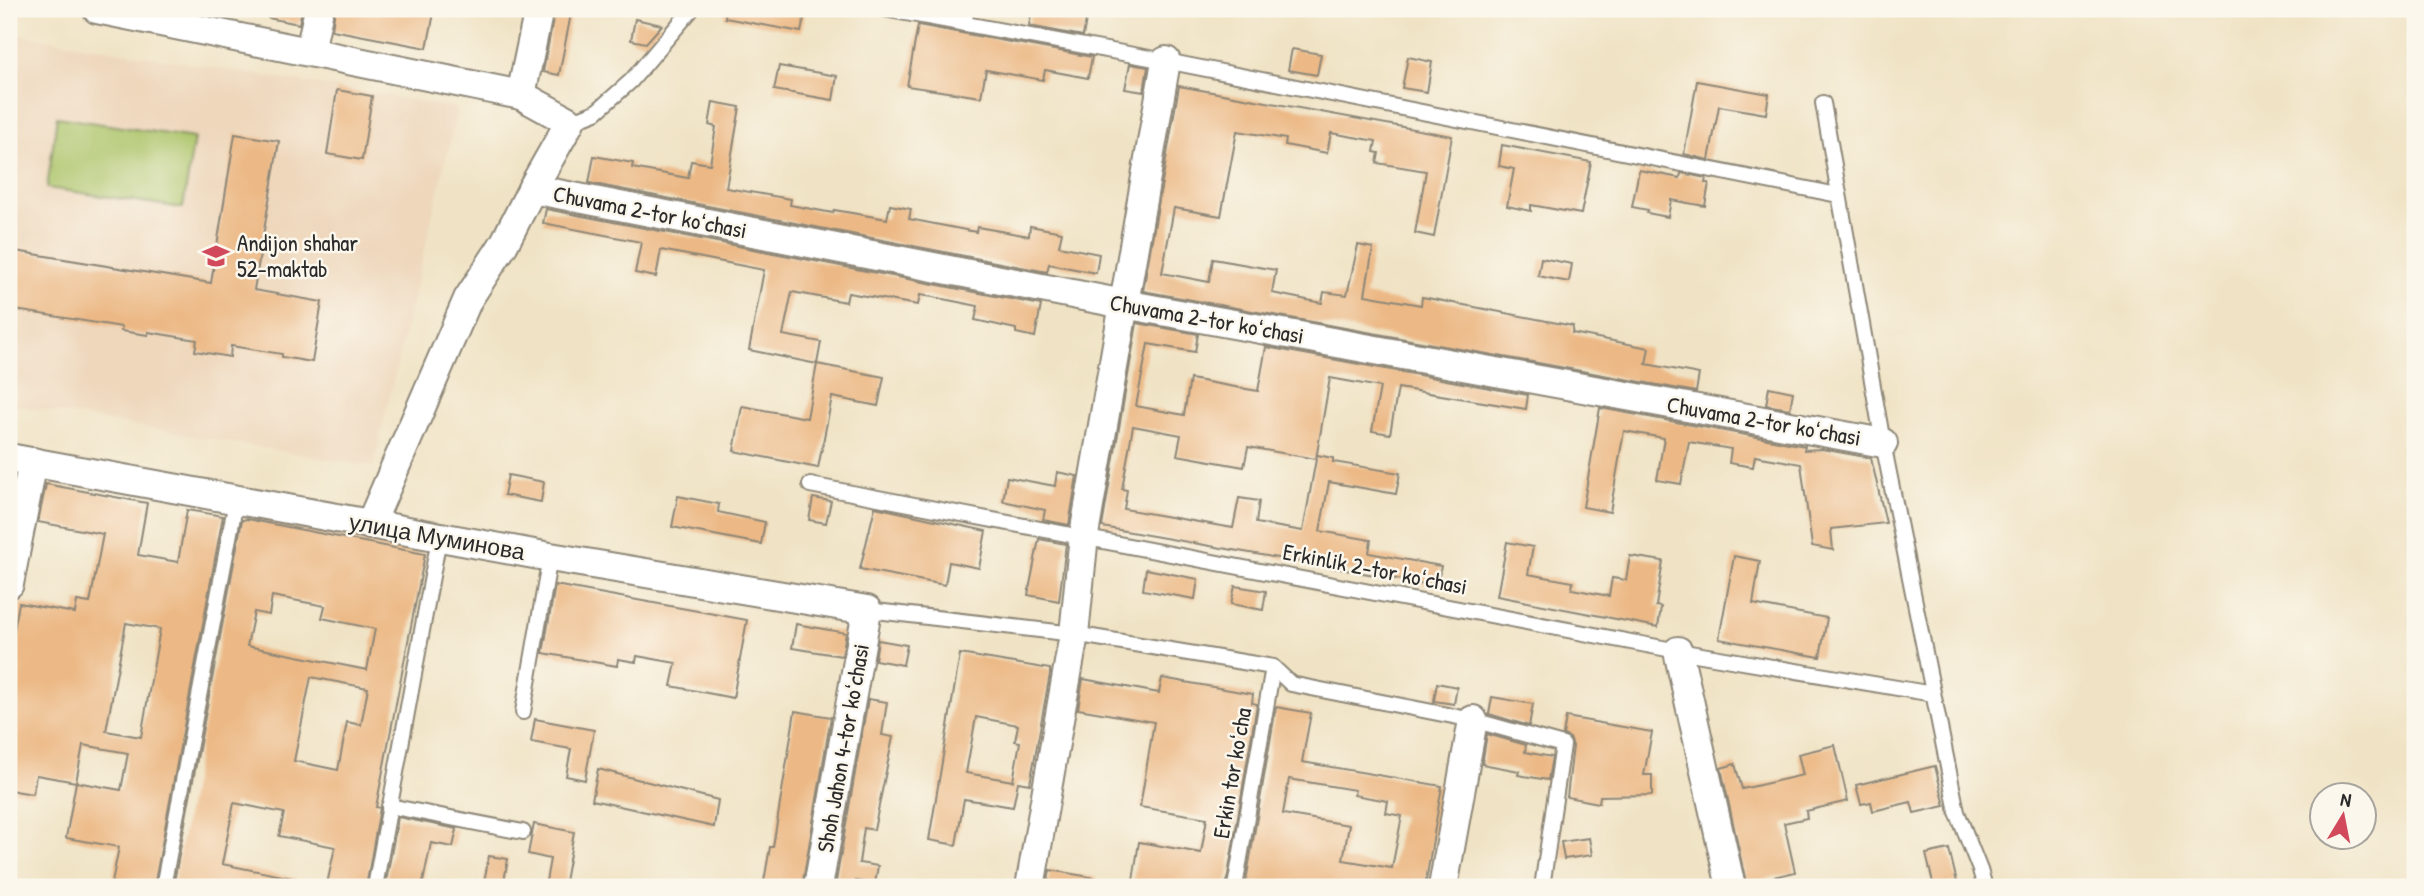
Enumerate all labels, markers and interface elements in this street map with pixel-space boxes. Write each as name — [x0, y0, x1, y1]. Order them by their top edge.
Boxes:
street label: Chuvama 2-tor koʻchasi — [551, 178, 750, 245]
place label: Andijon shahar 52-maktab — [237, 227, 358, 284]
school or university icon: Andijon shahar 52-maktab — [201, 241, 231, 271]
street label: Chuvama 2-tor koʻchasi — [1108, 286, 1307, 351]
street label: Chuvama 2-tor koʻchasi — [1665, 388, 1864, 453]
street label: улица Муминова — [347, 506, 528, 567]
street label: Erkinlik 2-tor koʻchasi — [1280, 535, 1470, 602]
street label: Shoh Jahon 4-tor koʻchasi — [809, 641, 876, 855]
street label: Erkin tor koʻcha — [1205, 705, 1258, 841]
north arrow — [2308, 780, 2378, 850]
text: N — [2339, 786, 2353, 813]

